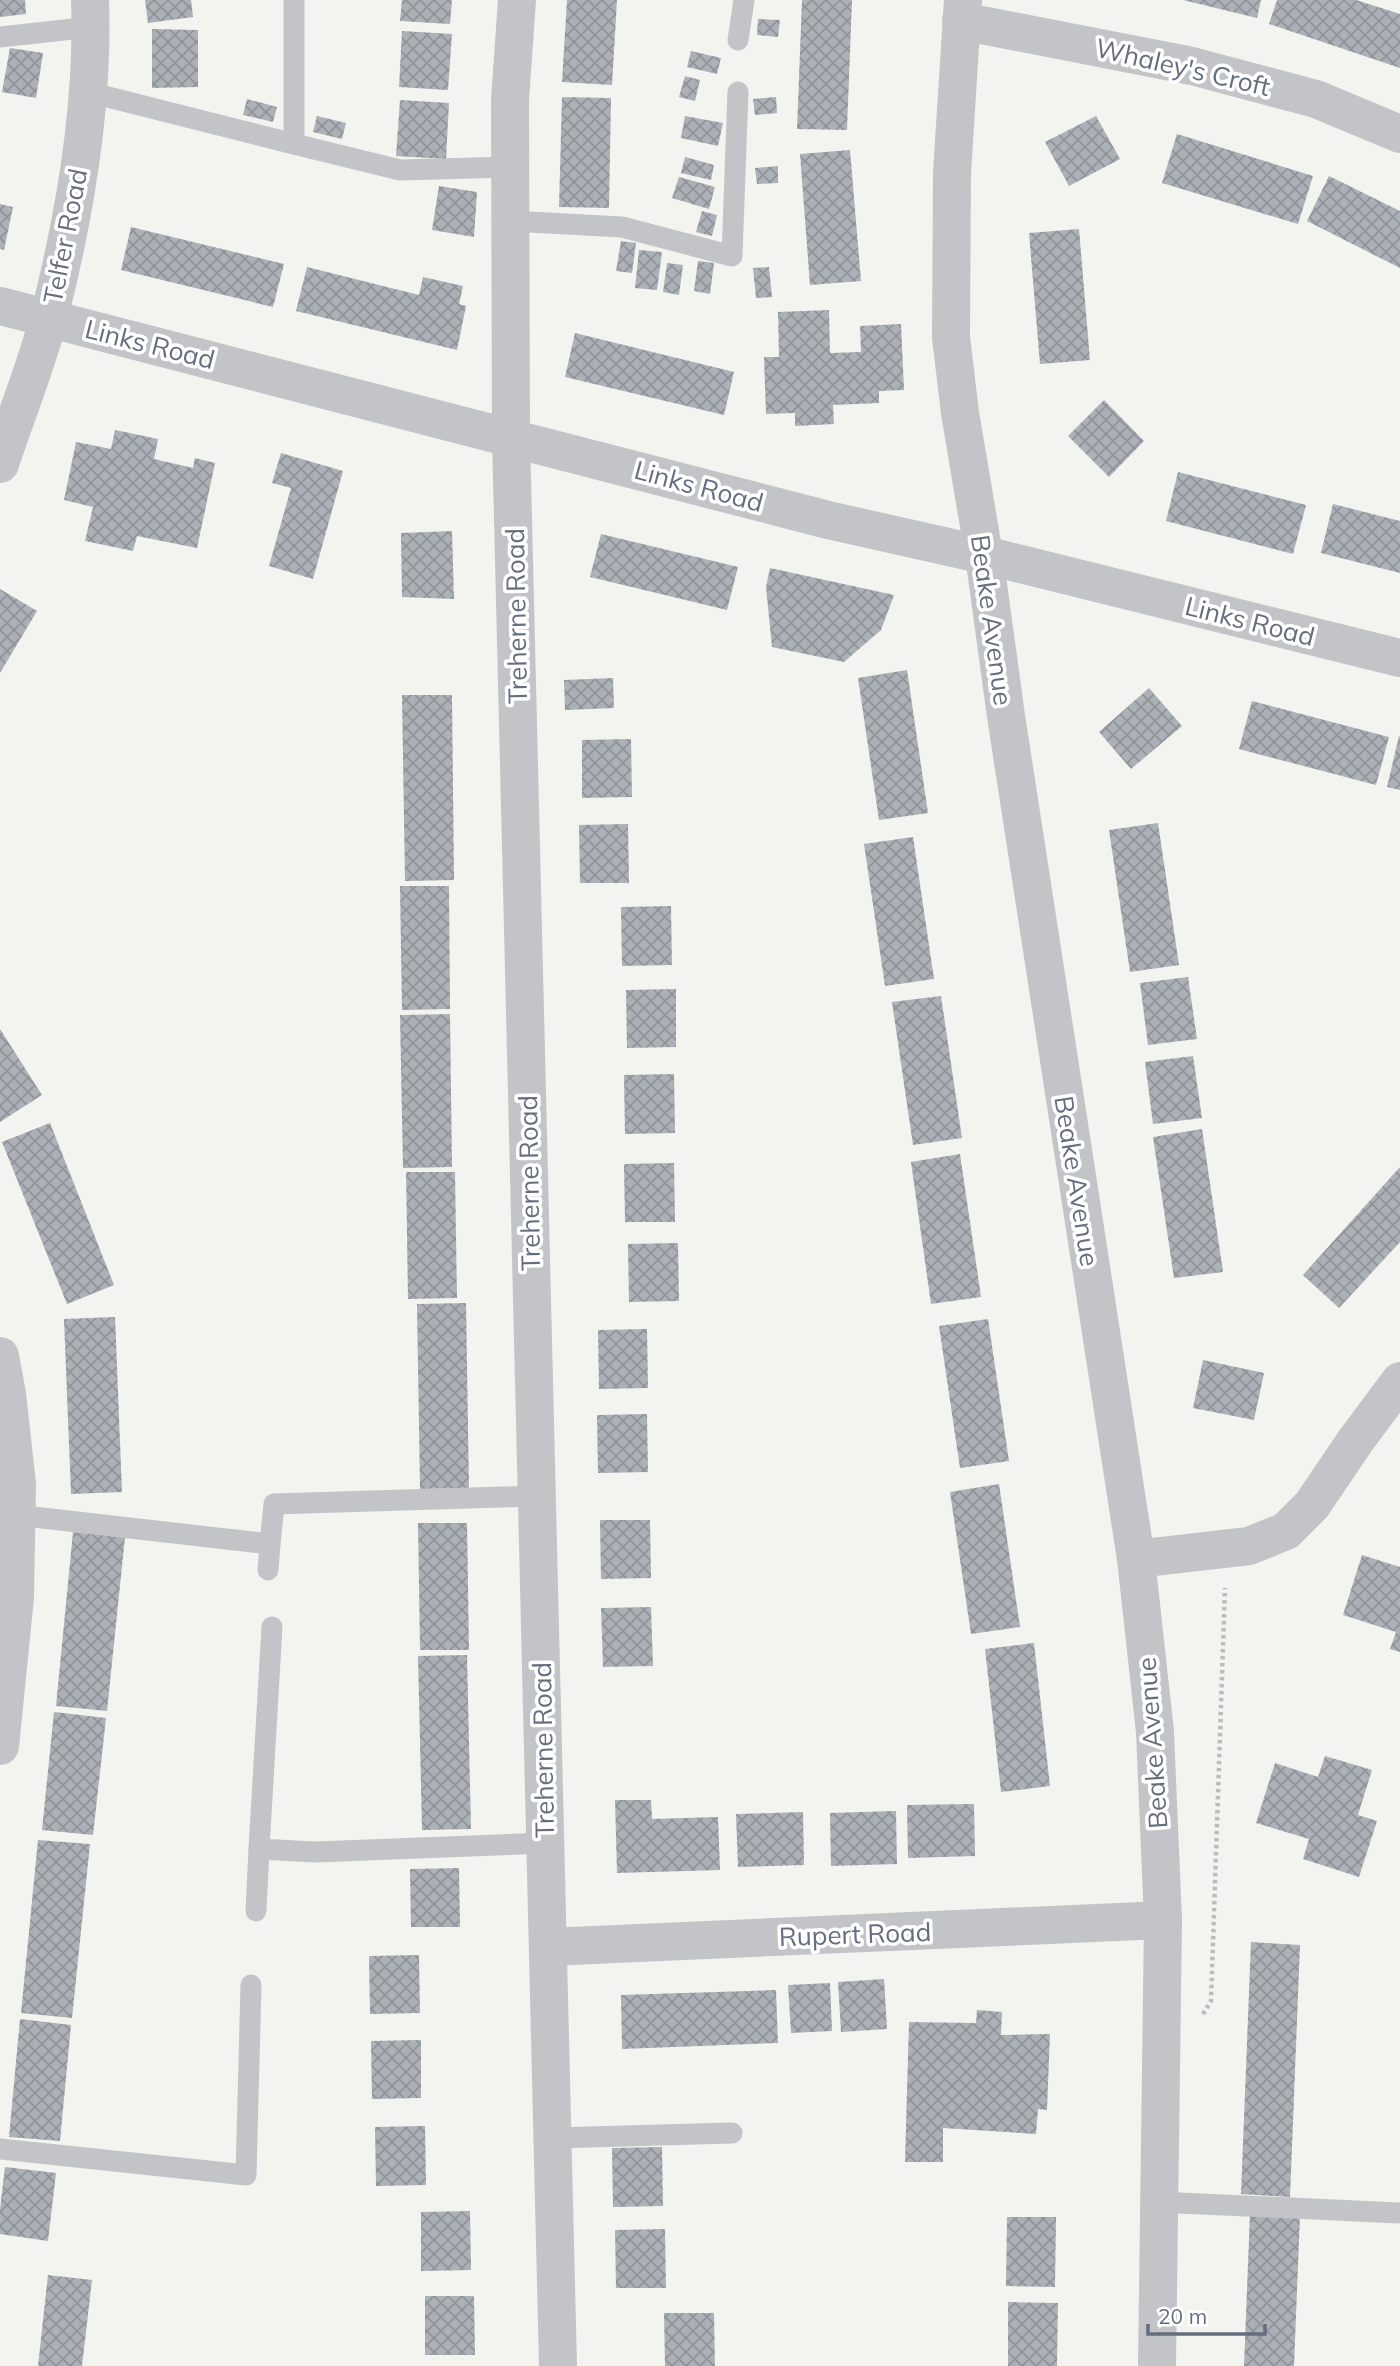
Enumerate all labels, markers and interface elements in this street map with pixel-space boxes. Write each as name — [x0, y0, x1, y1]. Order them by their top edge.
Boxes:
street label: Whaley's Croft — [1092, 31, 1274, 103]
street label: Telfer Road — [36, 166, 94, 306]
street label: Links Road — [82, 312, 218, 376]
street label: Links Road — [631, 453, 767, 519]
street label: Treherne Road — [498, 528, 534, 704]
street label: Beake Avenue — [964, 533, 1020, 707]
street label: Links Road — [1182, 589, 1318, 653]
street label: Beake Avenue — [1047, 1093, 1107, 1269]
street label: Treherne Road — [511, 1095, 547, 1271]
street label: Beake Avenue — [1130, 1656, 1174, 1830]
street label: Treherne Road — [525, 1662, 561, 1838]
street label: Rupert Road — [778, 1915, 932, 1953]
scale bar — [1148, 2292, 1265, 2336]
text: 20 m — [1158, 2303, 1207, 2329]

